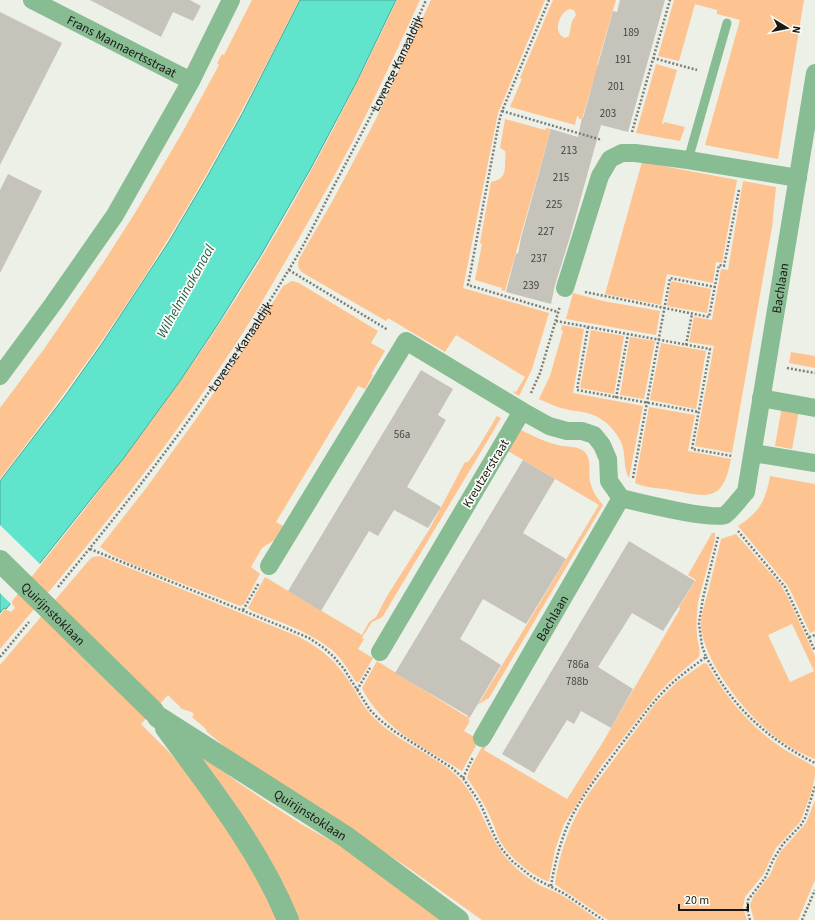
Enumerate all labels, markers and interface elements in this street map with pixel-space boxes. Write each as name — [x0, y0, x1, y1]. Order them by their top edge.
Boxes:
north arrow — [767, 8, 807, 48]
street label: Frans Mannaertsstraat — [64, 11, 180, 82]
street label: Lovense Kanaaldijk — [366, 12, 429, 115]
house number: 189 — [623, 25, 639, 40]
text: N — [788, 25, 804, 35]
house number: 191 — [615, 52, 631, 67]
house number: 201 — [608, 79, 624, 94]
house number: 203 — [600, 106, 616, 121]
house number: 213 — [561, 143, 577, 158]
house number: 215 — [553, 170, 569, 185]
house number: 225 — [546, 197, 562, 212]
house number: 227 — [538, 224, 554, 239]
water label: Wilhelminakanaal — [152, 241, 220, 342]
house number: 237 — [531, 251, 547, 266]
street label: Bachlaan — [768, 262, 794, 315]
house number: 239 — [523, 278, 539, 293]
street label: Lovense Kanaaldijk — [204, 298, 278, 395]
house number: 56a — [394, 427, 410, 442]
street label: Kreutzerstraat — [458, 435, 514, 511]
street label: Quirijnstoklaan — [17, 579, 89, 650]
street label: Bachlaan — [532, 592, 573, 645]
house number: 786a — [567, 657, 589, 672]
house number: 788b — [566, 674, 588, 689]
street label: Quirijnstoklaan — [270, 785, 350, 845]
scale bar — [679, 886, 748, 912]
text: 20 m — [685, 892, 709, 909]

